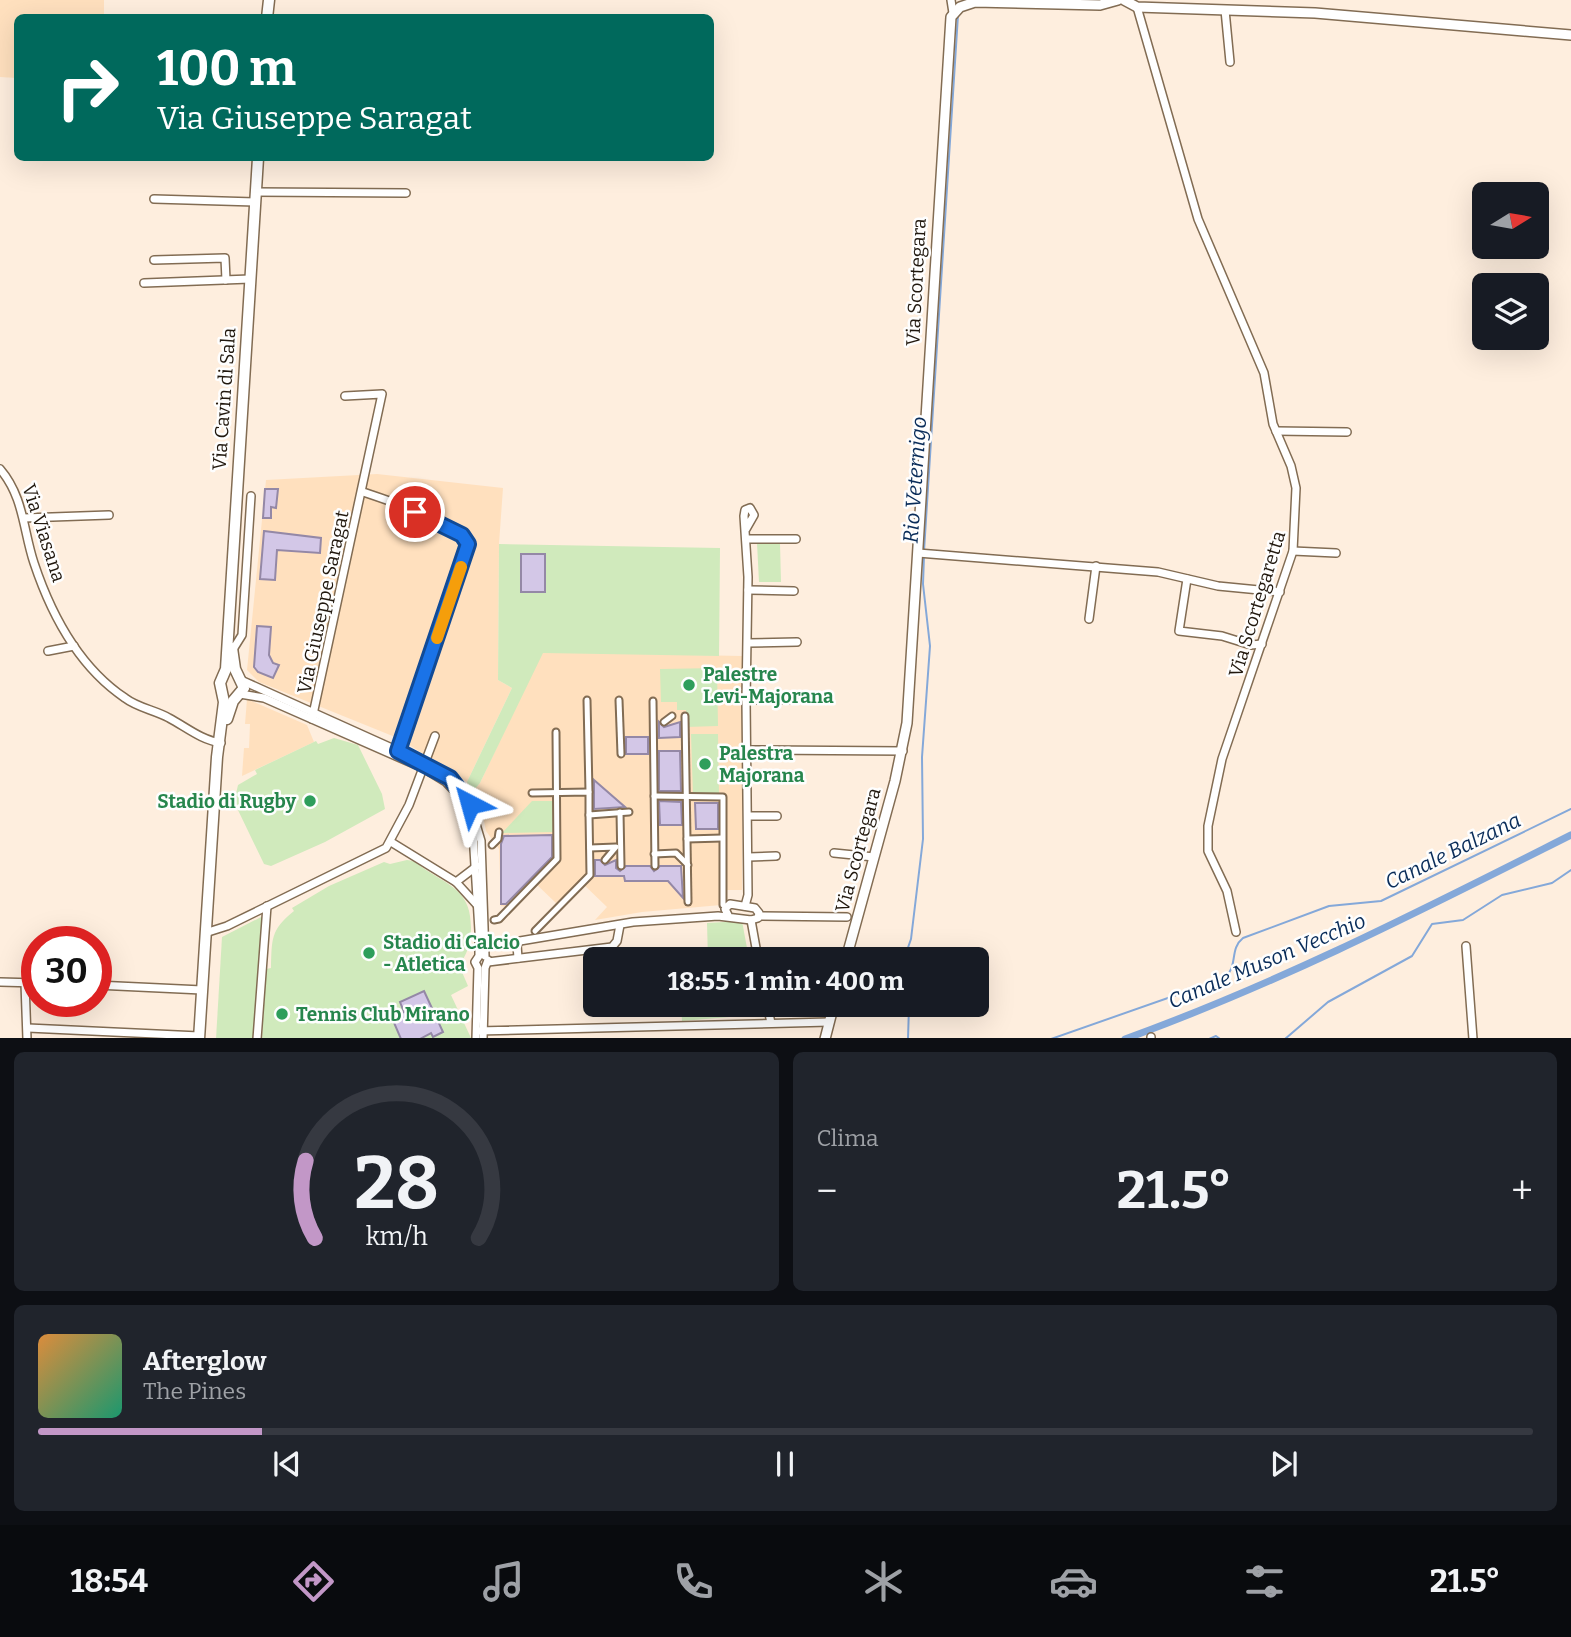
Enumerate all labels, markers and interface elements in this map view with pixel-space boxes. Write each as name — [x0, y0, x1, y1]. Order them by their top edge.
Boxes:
text: 100 m — [157, 39, 296, 98]
icon: right — [42, 42, 133, 133]
text: Via Giuseppe Saragat — [157, 99, 472, 137]
north arrow — [1472, 182, 1549, 259]
map controls — [1472, 182, 1549, 350]
street label: Via Scortegara — [901, 217, 931, 346]
button: layers — [1472, 273, 1549, 350]
street label: Via Cavin di Sala — [208, 326, 240, 471]
water label: Rio Veternigo — [898, 416, 932, 544]
street label: Via Viasana — [17, 481, 71, 586]
pin — [385, 482, 445, 542]
icon: arrive — [396, 493, 434, 531]
street label: Via Giuseppe Saragat — [292, 508, 354, 696]
street label: Via Scortegaretta — [1224, 527, 1290, 680]
place label: Palestre Levi-Majorana — [703, 663, 834, 708]
marker: Palestre Levi-Majorana — [681, 677, 697, 693]
place label: Palestra Majorana — [719, 742, 805, 787]
marker: Palestra Majorana — [697, 756, 713, 772]
position arrow — [433, 767, 507, 841]
street label: Via Scortegara — [830, 785, 886, 915]
place label: Stadio di Rugby — [157, 790, 296, 813]
marker: Stadio di Rugby — [302, 793, 318, 809]
water label: Canale Balzana — [1381, 807, 1525, 895]
water label: Canale Muson Vecchio — [1164, 908, 1370, 1014]
speed limit sign: 30 — [21, 926, 112, 1017]
place label: Stadio di Calcio - Atletica — [383, 931, 520, 976]
marker: Stadio di Calcio - Atletica — [361, 945, 377, 961]
text: 18:55 · 1 min · 400 m — [668, 966, 904, 997]
place label: Tennis Club Mirano — [296, 1003, 470, 1026]
marker: Tennis Club Mirano — [274, 1006, 290, 1022]
text: Clima — [817, 1124, 879, 1152]
text: 28 — [354, 1140, 439, 1227]
text: 21.5° — [1117, 1159, 1232, 1222]
text: − — [817, 1168, 837, 1214]
text: + — [1511, 1168, 1533, 1214]
text: km/h — [365, 1221, 428, 1251]
text: Afterglow — [143, 1346, 266, 1377]
text: The Pines — [143, 1377, 246, 1405]
icon: previous — [268, 1445, 306, 1483]
icon: pause — [766, 1445, 804, 1483]
icon: next — [1265, 1445, 1303, 1483]
icon: directions — [289, 1557, 338, 1606]
icon: music — [479, 1557, 528, 1606]
icon: phone — [669, 1557, 718, 1606]
icon: climate — [859, 1557, 908, 1606]
icon: car — [1049, 1557, 1098, 1606]
icon: filters — [1240, 1557, 1289, 1606]
text: 18:54 — [71, 1562, 148, 1600]
text: 21.5° — [1430, 1562, 1500, 1600]

